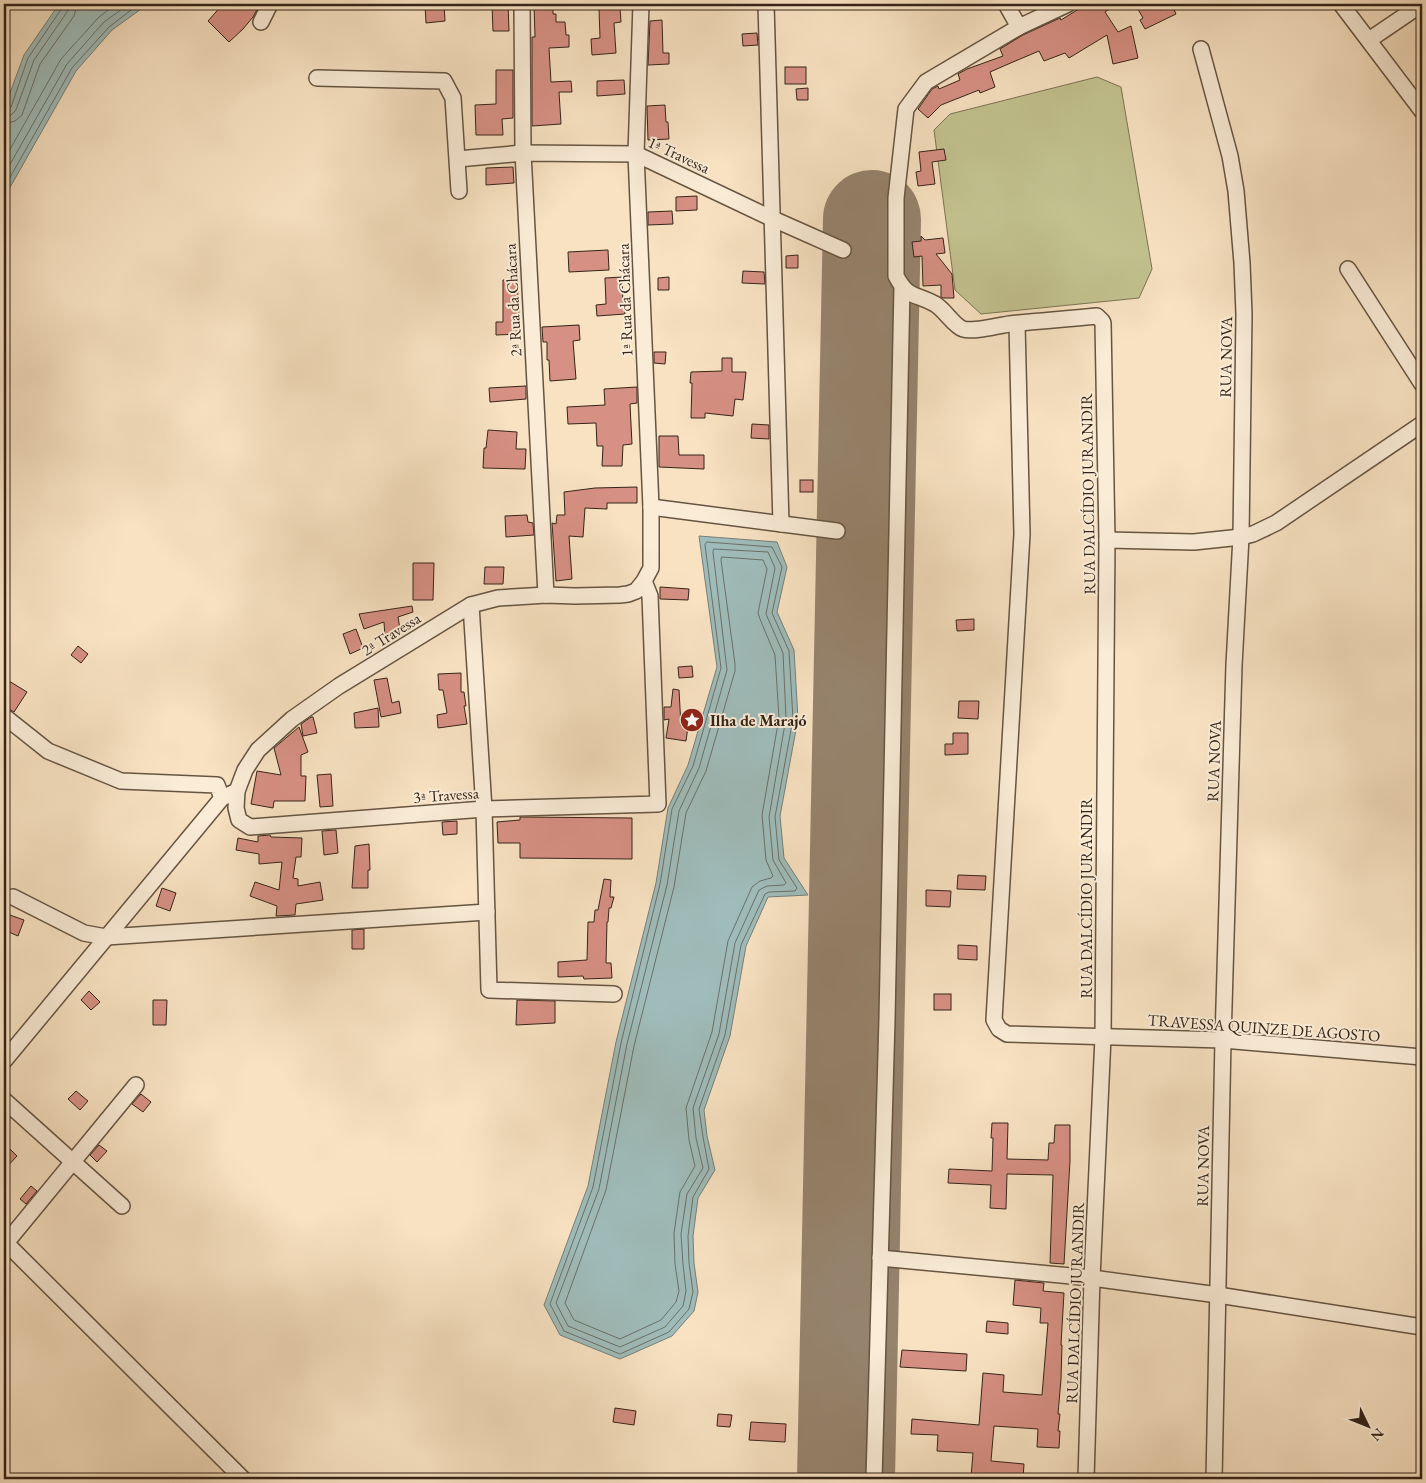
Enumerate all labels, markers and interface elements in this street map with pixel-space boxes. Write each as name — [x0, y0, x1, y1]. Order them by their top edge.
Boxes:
street label: 1ª Travessa — [645, 132, 714, 179]
street label: 2ª Rua da Chácara — [500, 242, 526, 357]
street label: 1ª Rua da Chácara — [613, 242, 637, 357]
street label: RUA NOVA — [1215, 315, 1237, 398]
street label: RUA DALCÍDIO JURANDIR — [1076, 393, 1100, 595]
street label: 2ª Travessa — [357, 607, 425, 660]
place icon: Ilha de Marajó — [679, 707, 705, 733]
place label: Ilha de Marajó — [710, 710, 806, 731]
street label: RUA NOVA — [1202, 719, 1226, 802]
street label: 3ª Travessa — [412, 782, 480, 808]
street label: RUA DALCÍDIO JURANDIR — [1076, 797, 1097, 999]
street label: TRAVESSA QUINZE DE AGOSTO — [1147, 1009, 1381, 1047]
street label: RUA NOVA — [1192, 1124, 1214, 1207]
street label: RUA DALCÍDIO JURANDIR — [1061, 1202, 1089, 1404]
north arrow — [1344, 1400, 1394, 1450]
text: N — [1367, 1425, 1388, 1446]

